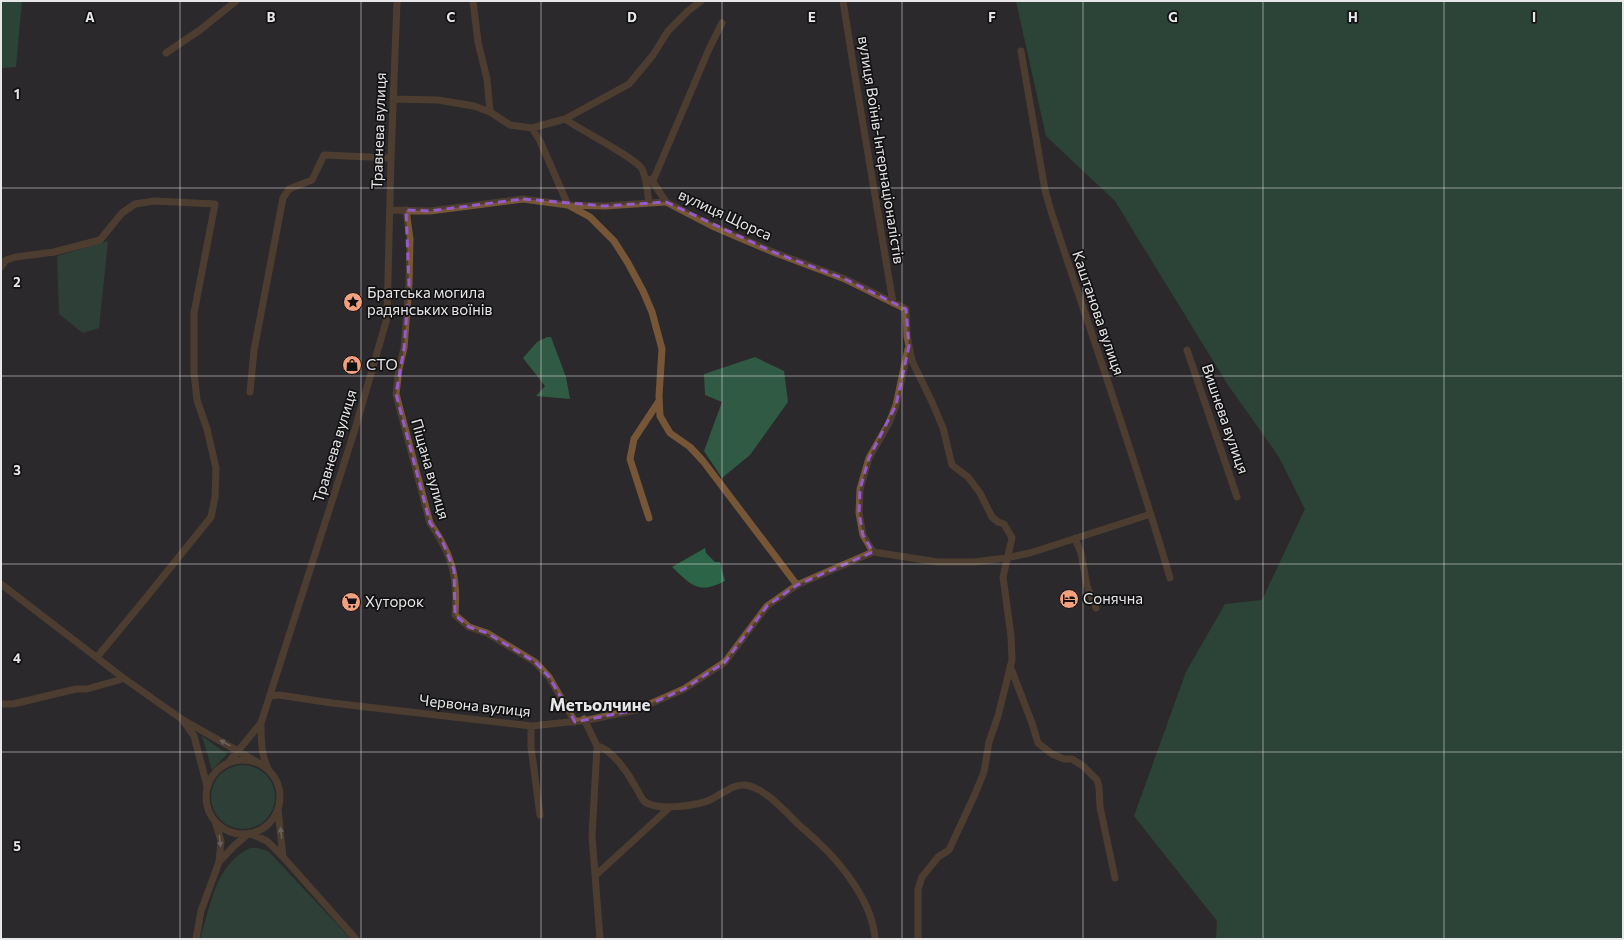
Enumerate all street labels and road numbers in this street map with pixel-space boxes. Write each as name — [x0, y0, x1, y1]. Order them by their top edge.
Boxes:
street label: вулиця Воїнів-Інтернаціоналістів — [855, 35, 909, 265]
street label: Травнева вулиця — [367, 72, 389, 190]
street label: вулиця Щорса — [676, 185, 775, 244]
street label: Каштанова вулиця — [1069, 248, 1129, 377]
street label: Вишнева вулиця — [1199, 361, 1253, 476]
street label: Травнева вулиця — [308, 387, 360, 504]
street label: Піщана вулиця — [408, 416, 454, 521]
street label: Червона вулиця — [418, 690, 532, 720]

